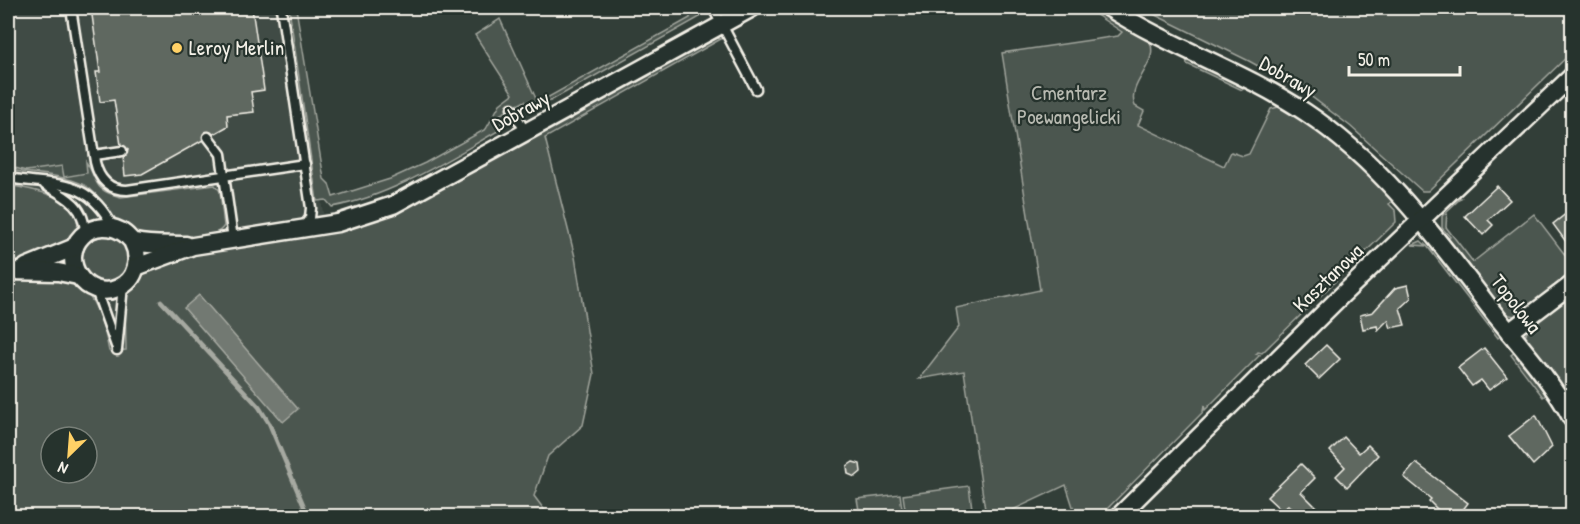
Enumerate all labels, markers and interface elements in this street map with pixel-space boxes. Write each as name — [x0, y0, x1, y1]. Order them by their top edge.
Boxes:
place label: Leroy Merlin — [189, 33, 284, 62]
scale bar — [1349, 39, 1460, 77]
marker: Leroy Merlin — [170, 41, 184, 55]
text: 50 m — [1358, 47, 1390, 72]
street label: Dobrawy — [1254, 49, 1322, 105]
park label: Cmentarz Poewangelicki — [1017, 78, 1121, 131]
street label: Dobrawy — [487, 83, 555, 138]
street label: Kasztanowa — [1286, 237, 1369, 319]
street label: Topolowa — [1484, 268, 1549, 339]
north arrow — [39, 425, 99, 485]
text: N — [54, 457, 71, 480]

